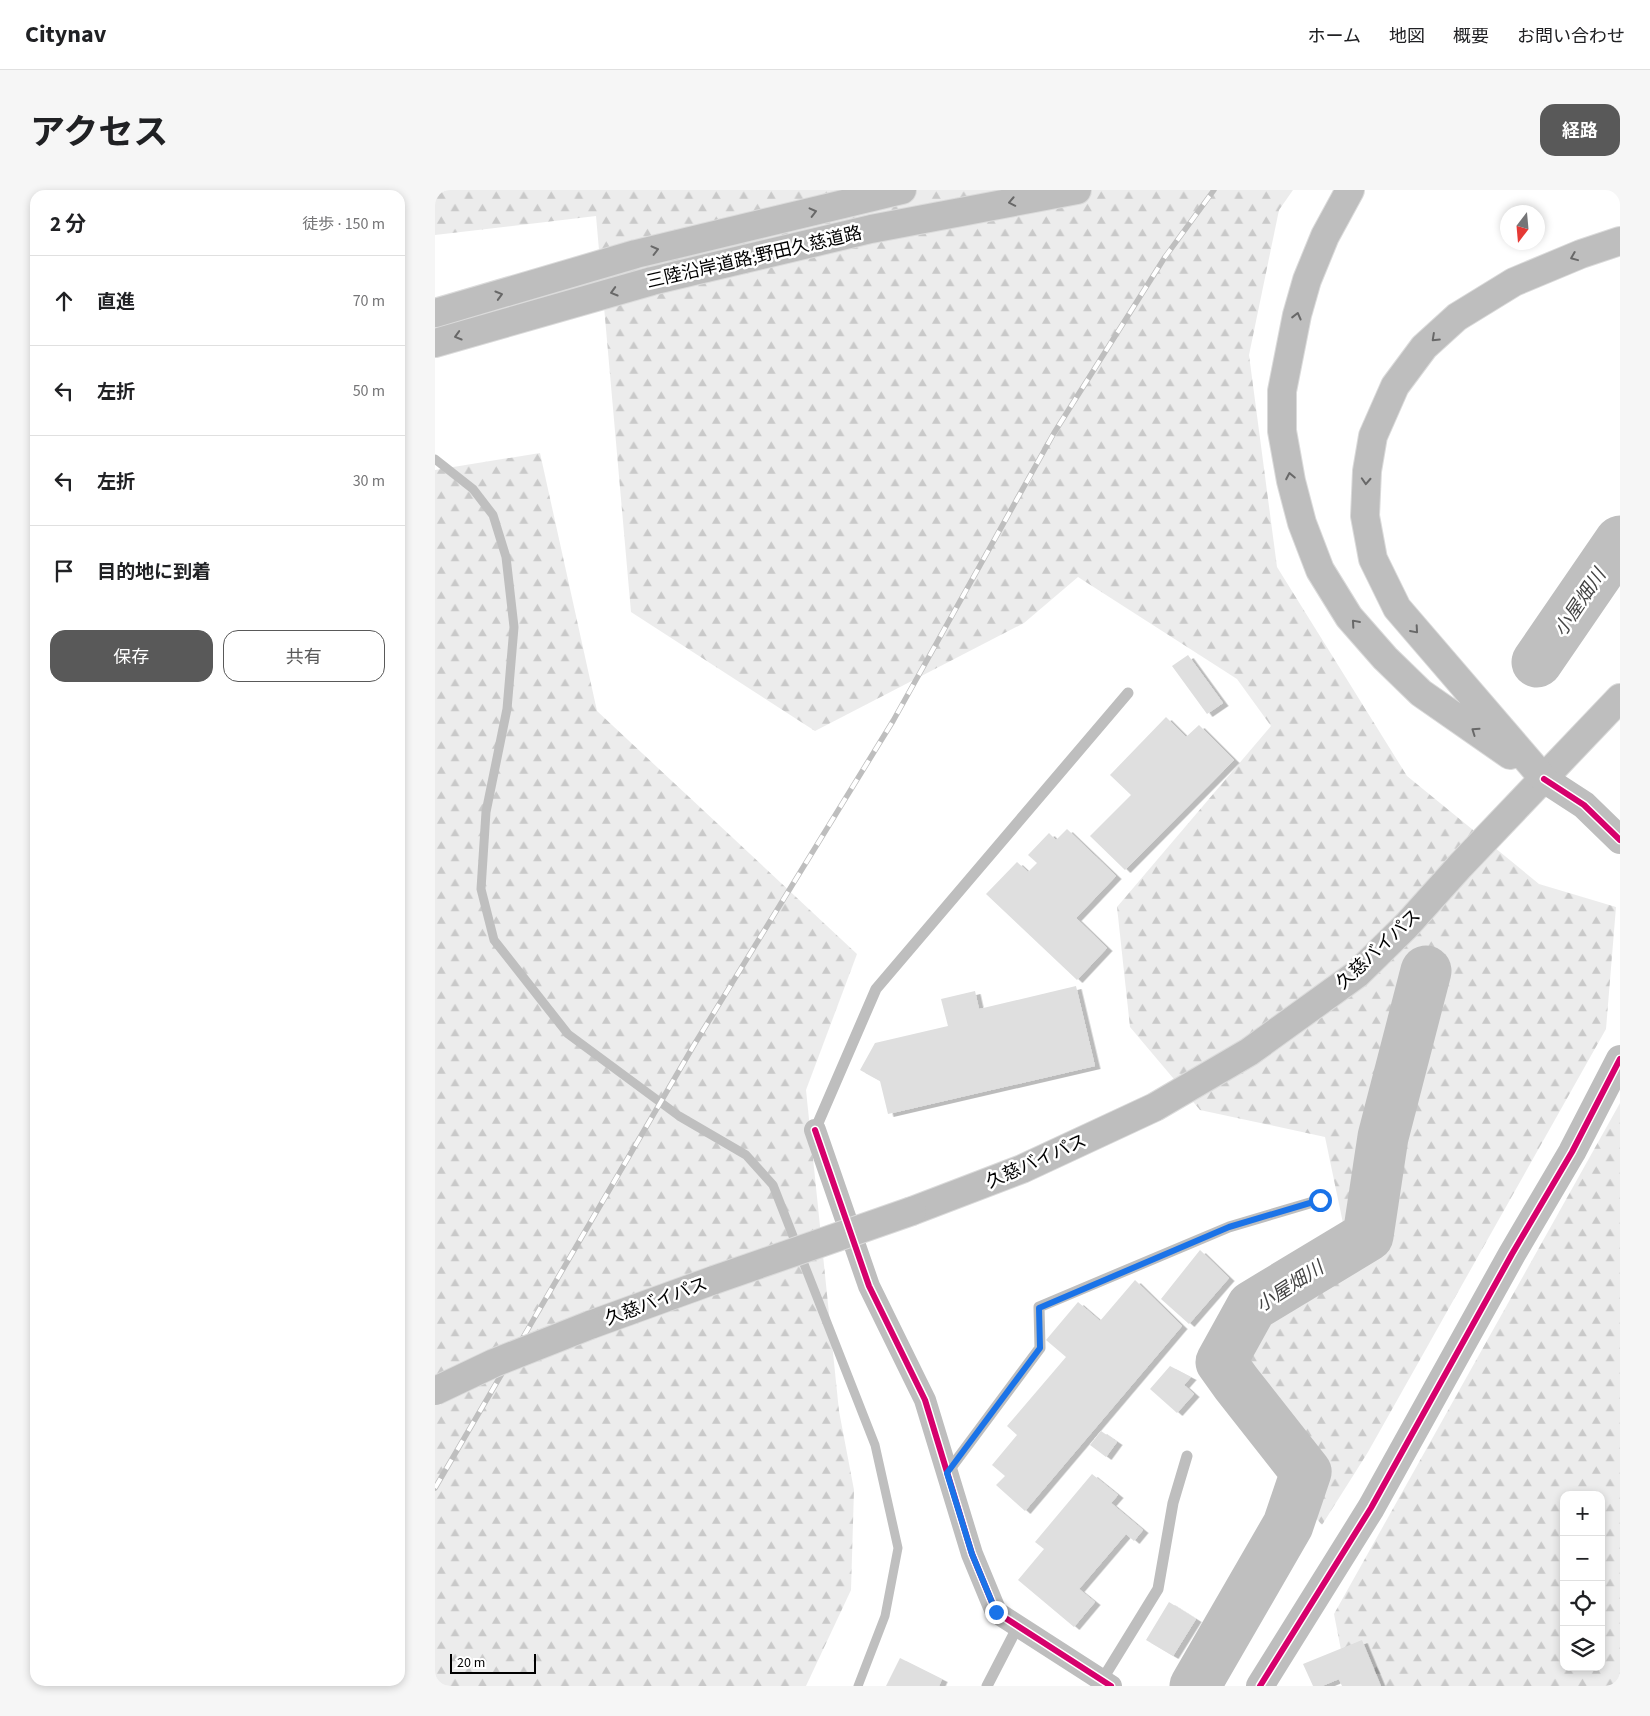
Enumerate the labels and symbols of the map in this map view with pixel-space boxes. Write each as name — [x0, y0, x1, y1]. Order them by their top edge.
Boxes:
one-way arrow — [1007, 197, 1016, 207]
north arrow — [1500, 205, 1545, 250]
one-way arrow — [808, 207, 817, 218]
street label: 三陸沿岸道路;野田久慈道路 — [644, 221, 864, 294]
one-way arrow — [650, 245, 659, 256]
one-way arrow — [1570, 251, 1579, 261]
one-way arrow — [611, 286, 619, 296]
one-way arrow — [494, 290, 502, 300]
one-way arrow — [1291, 311, 1302, 320]
one-way arrow — [454, 330, 463, 340]
one-way arrow — [1431, 332, 1440, 341]
one-way arrow — [1285, 472, 1296, 480]
one-way arrow — [1361, 477, 1372, 485]
water label: 小屋畑川 — [1548, 562, 1614, 642]
one-way arrow — [1351, 620, 1360, 629]
one-way arrow — [1410, 624, 1419, 633]
one-way arrow — [1471, 728, 1481, 737]
street label: 久慈バイパス — [1330, 904, 1426, 995]
street label: 久慈バイパス — [982, 1128, 1090, 1195]
route start — [1309, 1189, 1332, 1212]
water label: 小屋畑川 — [1251, 1254, 1331, 1319]
street label: 久慈バイパス — [601, 1271, 711, 1332]
route end — [985, 1601, 1008, 1624]
scale bar — [450, 1651, 536, 1674]

